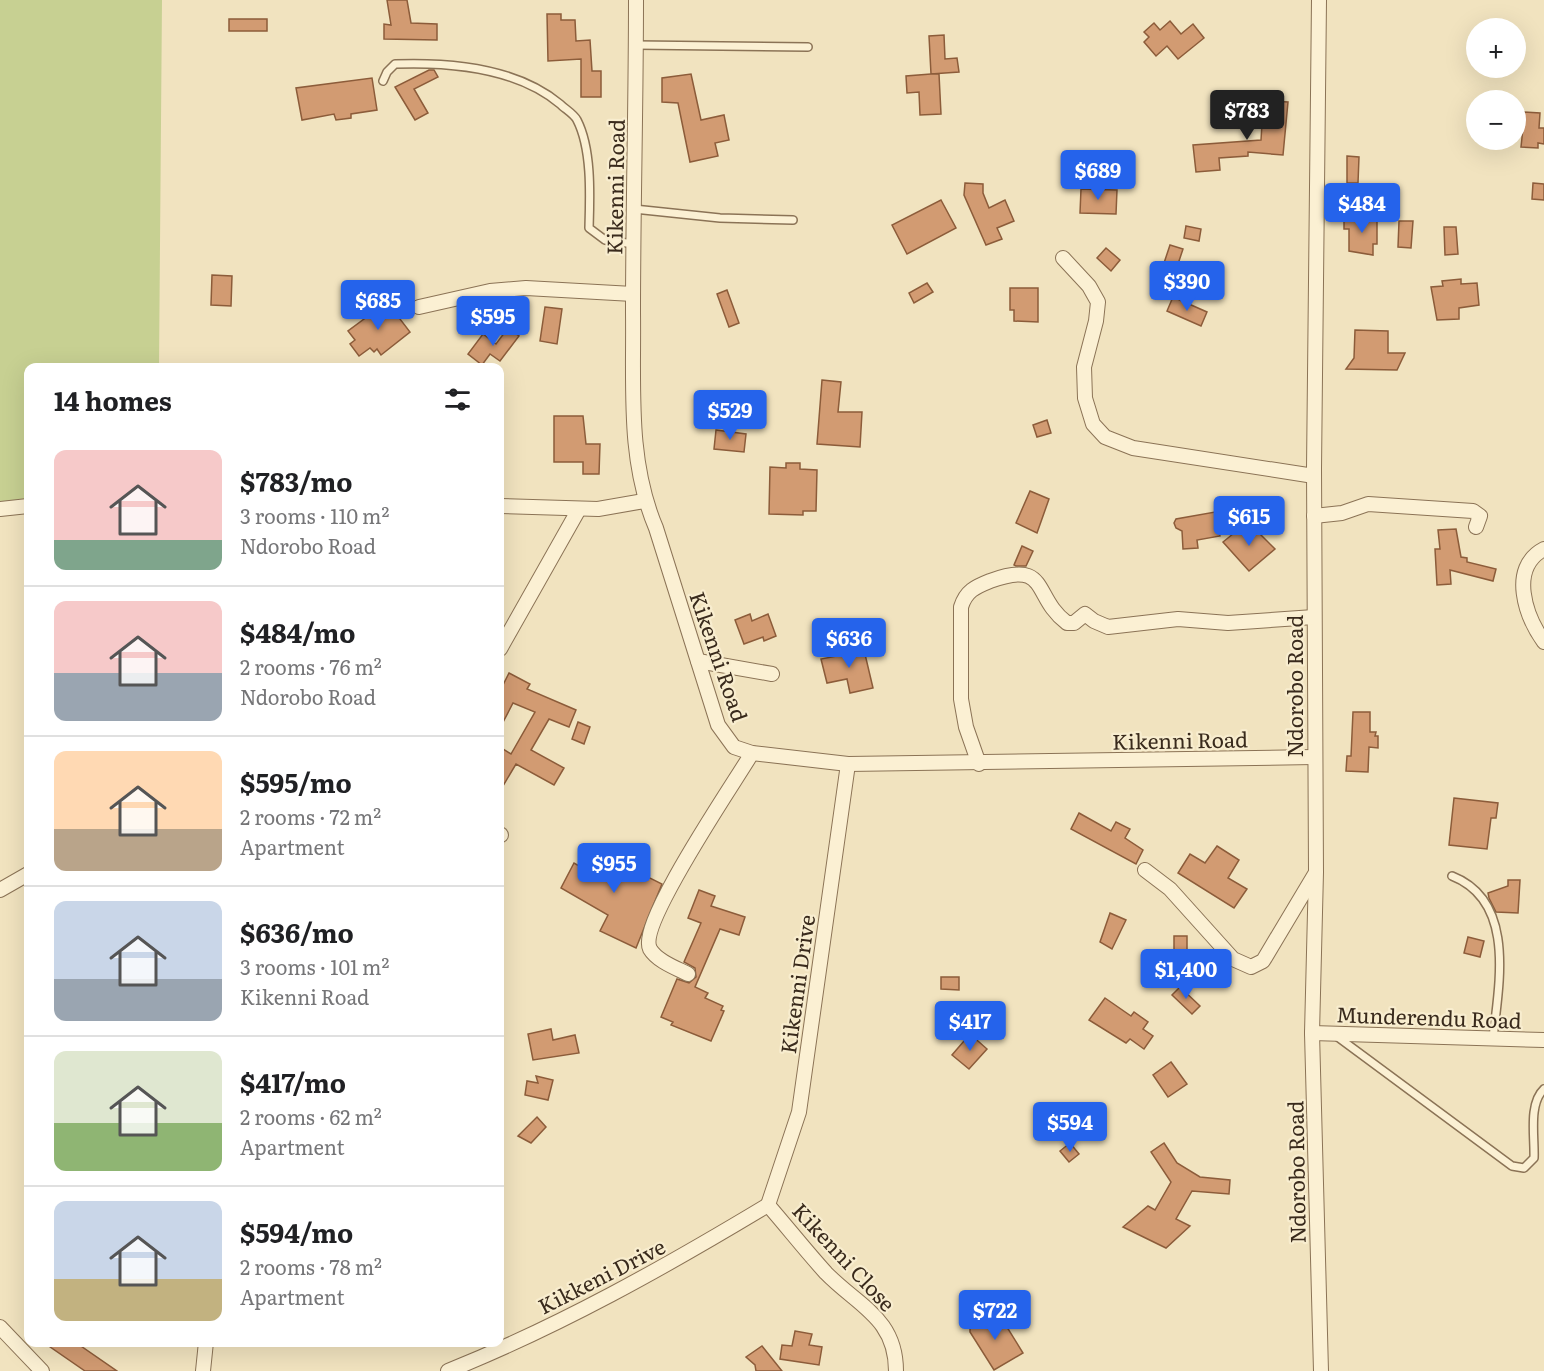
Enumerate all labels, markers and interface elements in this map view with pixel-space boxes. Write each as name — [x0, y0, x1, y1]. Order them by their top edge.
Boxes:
map controls — [1466, 18, 1526, 150]
button: + — [1466, 18, 1526, 78]
pin: $783 — [1211, 90, 1283, 141]
button: − — [1466, 90, 1526, 150]
text: $783 — [1224, 94, 1270, 124]
street label: Kikenni Road — [597, 119, 631, 255]
pin: $689 — [1062, 150, 1134, 201]
text: $689 — [1075, 154, 1121, 184]
pin: $484 — [1326, 183, 1398, 234]
text: $484 — [1338, 187, 1386, 217]
pin: $390 — [1151, 261, 1223, 312]
text: $390 — [1164, 265, 1210, 295]
pin: $685 — [342, 280, 414, 331]
text: $685 — [355, 284, 401, 314]
pin: $595 — [457, 296, 529, 347]
text: $595 — [471, 300, 515, 330]
text: 14 homes — [54, 380, 172, 419]
icon: filters — [441, 383, 474, 416]
pin: $529 — [694, 390, 766, 441]
text: $529 — [708, 394, 752, 424]
text: $783/mo — [240, 461, 352, 500]
icon: home — [102, 474, 174, 546]
pin: $615 — [1213, 496, 1285, 547]
text: 3 rooms · 110 m² — [240, 500, 389, 530]
text: $615 — [1228, 500, 1270, 530]
text: Ndorobo Road — [240, 530, 376, 560]
street label: Kikenni Road — [683, 587, 757, 725]
text: $484/mo — [240, 612, 356, 651]
street label: Ndorobo Road — [1278, 614, 1309, 757]
pin: $636 — [813, 618, 885, 669]
text: $636 — [826, 622, 872, 652]
icon: home — [102, 625, 174, 697]
text: 2 rooms · 76 m² — [240, 651, 382, 681]
text: Ndorobo Road — [240, 681, 376, 711]
street label: Kikenni Road — [1112, 722, 1248, 756]
text: $595/mo — [240, 762, 352, 801]
icon: home — [102, 775, 174, 847]
text: 2 rooms · 72 m² — [240, 801, 381, 831]
text: Apartment — [240, 831, 345, 861]
pin: $955 — [578, 843, 650, 894]
text: $955 — [591, 847, 637, 877]
text: $636/mo — [240, 912, 354, 951]
street label: Kikenni Drive — [771, 912, 821, 1056]
icon: home — [102, 925, 174, 997]
pin: $1,400 — [1137, 949, 1235, 1000]
text: 3 rooms · 101 m² — [240, 951, 389, 981]
text: $1,400 — [1155, 953, 1217, 983]
text: Kikenni Road — [240, 981, 369, 1011]
street label: Munderendu Road — [1336, 997, 1522, 1035]
pin: $417 — [934, 1001, 1006, 1052]
text: $417 — [949, 1005, 991, 1035]
text: $417/mo — [240, 1062, 346, 1101]
icon: home — [102, 1075, 174, 1147]
street label: Ndorobo Road — [1278, 1100, 1312, 1244]
text: 2 rooms · 62 m² — [240, 1101, 382, 1131]
pin: $594 — [1034, 1102, 1106, 1153]
text: $594 — [1047, 1106, 1093, 1136]
text: Apartment — [240, 1131, 345, 1161]
street label: Kikenni Close — [786, 1195, 904, 1317]
text: $594/mo — [240, 1212, 353, 1251]
icon: home — [102, 1225, 174, 1297]
street label: Kikkeni Drive — [532, 1230, 670, 1320]
text: 2 rooms · 78 m² — [240, 1251, 382, 1281]
text: Apartment — [240, 1281, 345, 1311]
pin: $722 — [959, 1290, 1031, 1341]
text: $722 — [973, 1294, 1017, 1324]

